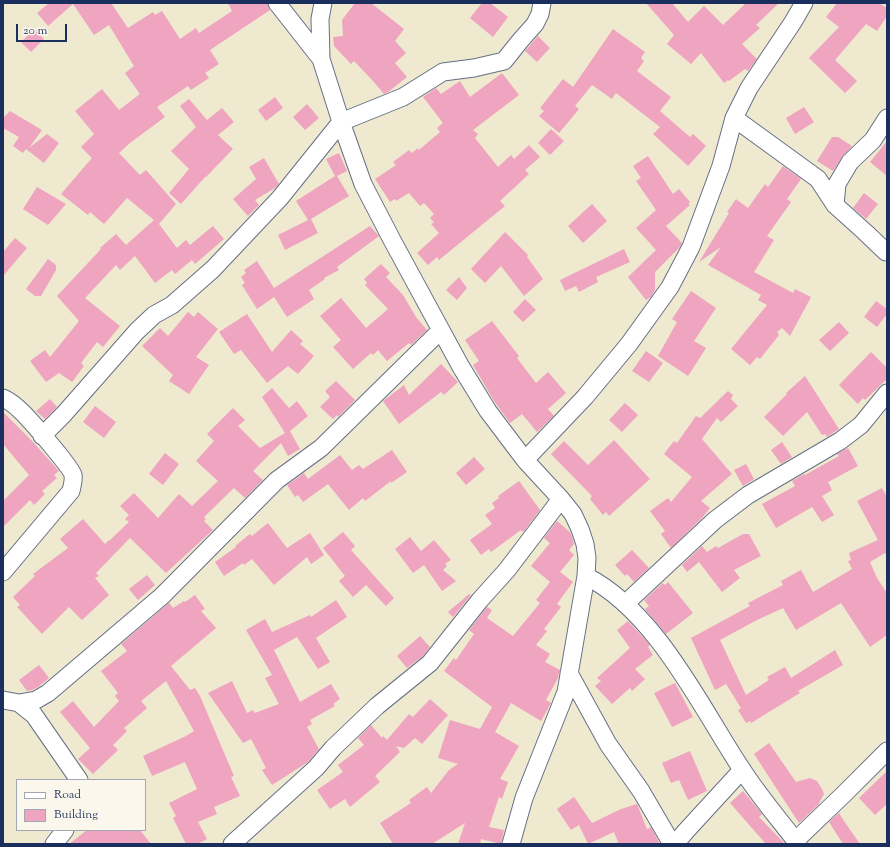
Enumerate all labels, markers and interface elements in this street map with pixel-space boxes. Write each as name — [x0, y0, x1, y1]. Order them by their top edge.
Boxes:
scale bar — [18, 16, 69, 42]
text: 20 m — [23, 22, 47, 40]
legend — [16, 779, 146, 831]
text: Road — [54, 786, 81, 804]
text: Building — [54, 806, 98, 824]

